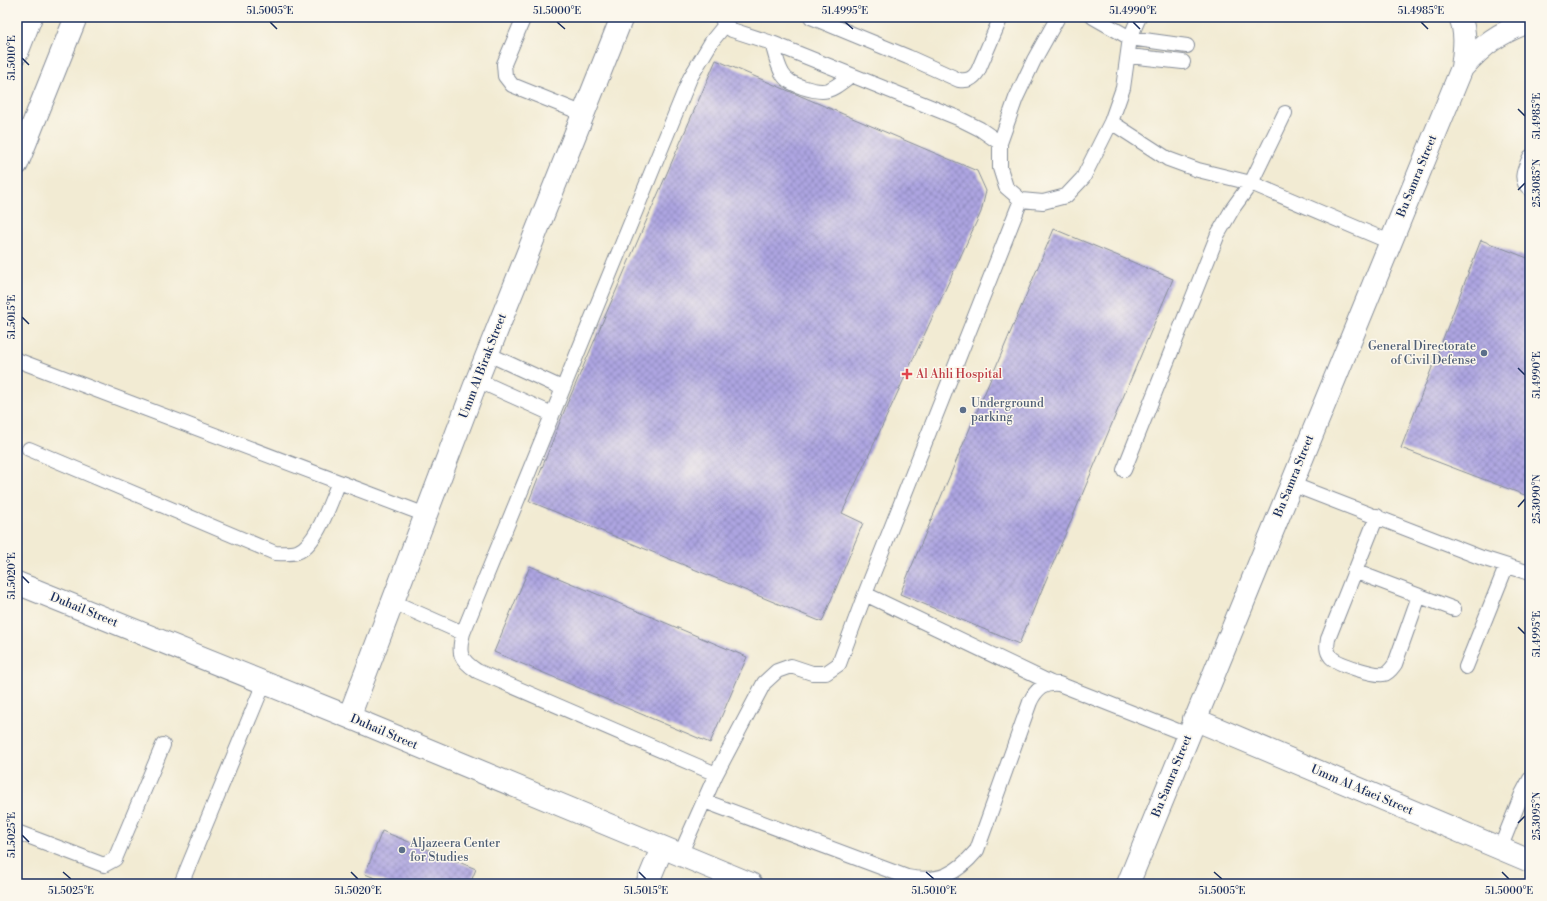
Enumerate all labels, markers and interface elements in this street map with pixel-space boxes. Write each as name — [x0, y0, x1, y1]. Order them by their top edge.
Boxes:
text: 51.5005°E — [246, 5, 294, 17]
text: 51.5000°E — [533, 5, 581, 17]
text: 51.4995°E — [822, 5, 868, 17]
text: 51.4990°E — [1109, 5, 1157, 17]
text: 51.4985°E — [1398, 5, 1444, 17]
text: 51.5010°E — [6, 35, 18, 81]
text: 51.4985°E — [1531, 93, 1543, 139]
street label: Bu Samra Street — [1393, 132, 1441, 220]
text: 25.3085°N — [1531, 158, 1543, 207]
text: 51.5015°E — [6, 295, 18, 339]
street label: Umm Al Birak Street — [456, 311, 510, 421]
place label: General Directorate of Civil Defense — [1368, 339, 1476, 368]
marker: General Directorate of Civil Defense — [1479, 348, 1489, 358]
text: 51.4990°E — [1531, 351, 1543, 399]
place label: Al Ahli Hospital — [915, 367, 1003, 382]
marker: Al Ahli Hospital — [901, 368, 913, 380]
place label: Underground parking — [971, 396, 1044, 425]
marker: Underground parking — [958, 405, 968, 415]
street label: Bu Samra Street — [1270, 432, 1318, 520]
text: 25.3090°N — [1531, 474, 1543, 524]
text: 51.5020°E — [6, 552, 18, 600]
street label: Duhail Street — [48, 590, 121, 631]
text: 51.4995°E — [1531, 611, 1543, 657]
street label: Duhail Street — [348, 711, 421, 753]
street label: Bu Samra Street — [1148, 732, 1196, 820]
street label: Umm Al Afaei Street — [1308, 762, 1416, 819]
text: 25.3095°N — [1531, 791, 1543, 840]
text: 51.5025°E — [6, 812, 18, 858]
place label: Aljazeera Center for Studies — [409, 836, 500, 865]
marker: Aljazeera Center for Studies — [397, 845, 407, 855]
text: 51.5025°E — [48, 885, 94, 897]
text: 51.5020°E — [334, 885, 382, 897]
text: 51.5015°E — [624, 885, 668, 897]
text: 51.5010°E — [911, 885, 957, 897]
text: 51.5005°E — [1198, 885, 1246, 897]
text: 51.5000°E — [1485, 885, 1533, 897]

